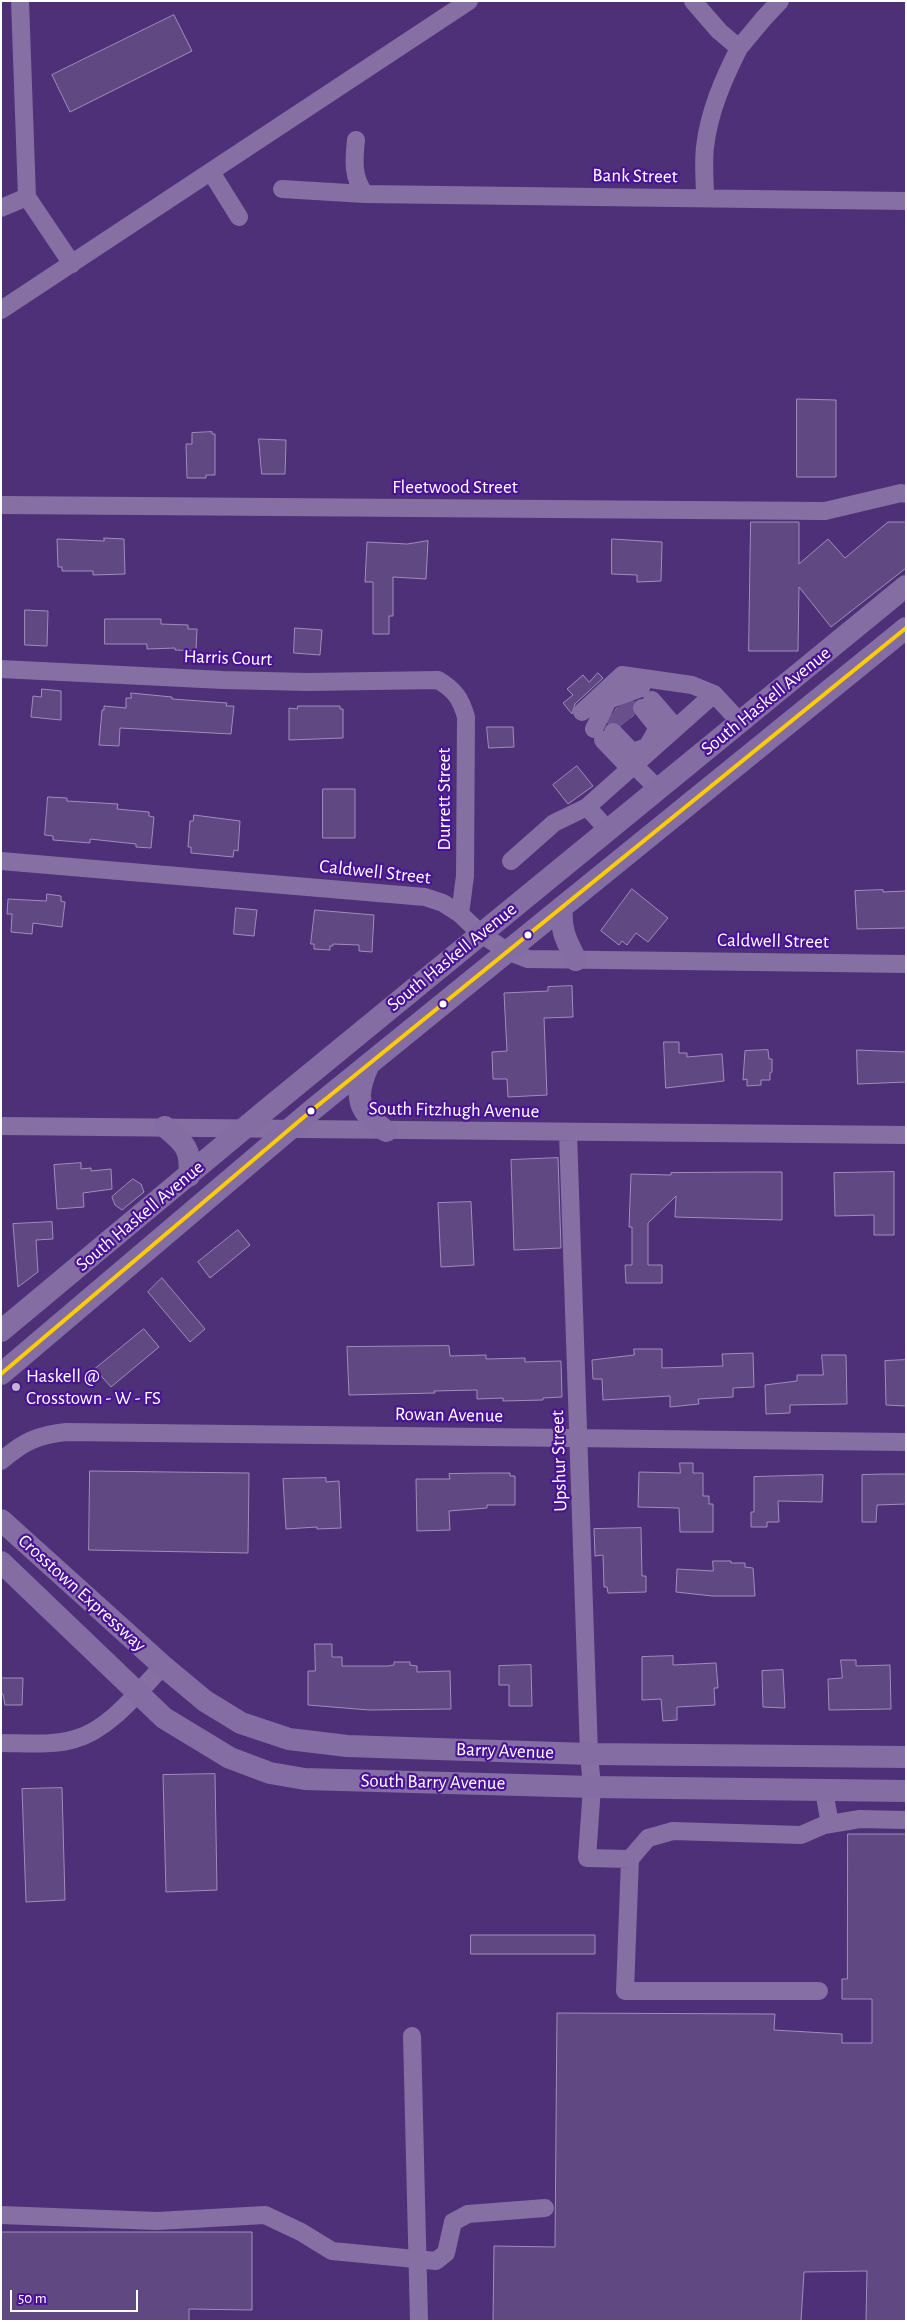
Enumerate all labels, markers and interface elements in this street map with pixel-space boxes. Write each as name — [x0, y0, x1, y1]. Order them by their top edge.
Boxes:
street label: Bank Street — [592, 164, 678, 188]
street label: Fleetwood Street — [392, 476, 518, 498]
street label: South Haskell Avenue — [697, 642, 835, 760]
street label: Harris Court — [183, 645, 273, 671]
street label: Durrett Street — [433, 748, 455, 850]
street label: Caldwell Street — [318, 855, 432, 889]
street label: South Haskell Avenue — [383, 898, 521, 1016]
street label: Caldwell Street — [717, 929, 829, 953]
unlabelled marker — [523, 930, 533, 940]
unlabelled marker — [438, 999, 448, 1009]
street label: South Fitzhugh Avenue — [368, 1097, 540, 1123]
unlabelled marker — [306, 1106, 316, 1116]
street label: South Haskell Avenue — [71, 1156, 209, 1276]
place label: Haskell @ Crosstown - W - FS — [26, 1365, 161, 1409]
marker: Haskell @ Crosstown - W - FS — [10, 1381, 22, 1393]
street label: Rowan Avenue — [395, 1403, 503, 1427]
street label: Upshur Street — [546, 1410, 572, 1512]
street label: Crosstown Expressway — [13, 1529, 151, 1657]
street label: Barry Avenue — [456, 1738, 554, 1764]
street label: South Barry Avenue — [361, 1769, 505, 1795]
scale bar — [12, 2280, 140, 2312]
text: 50 m — [18, 2291, 47, 2306]

